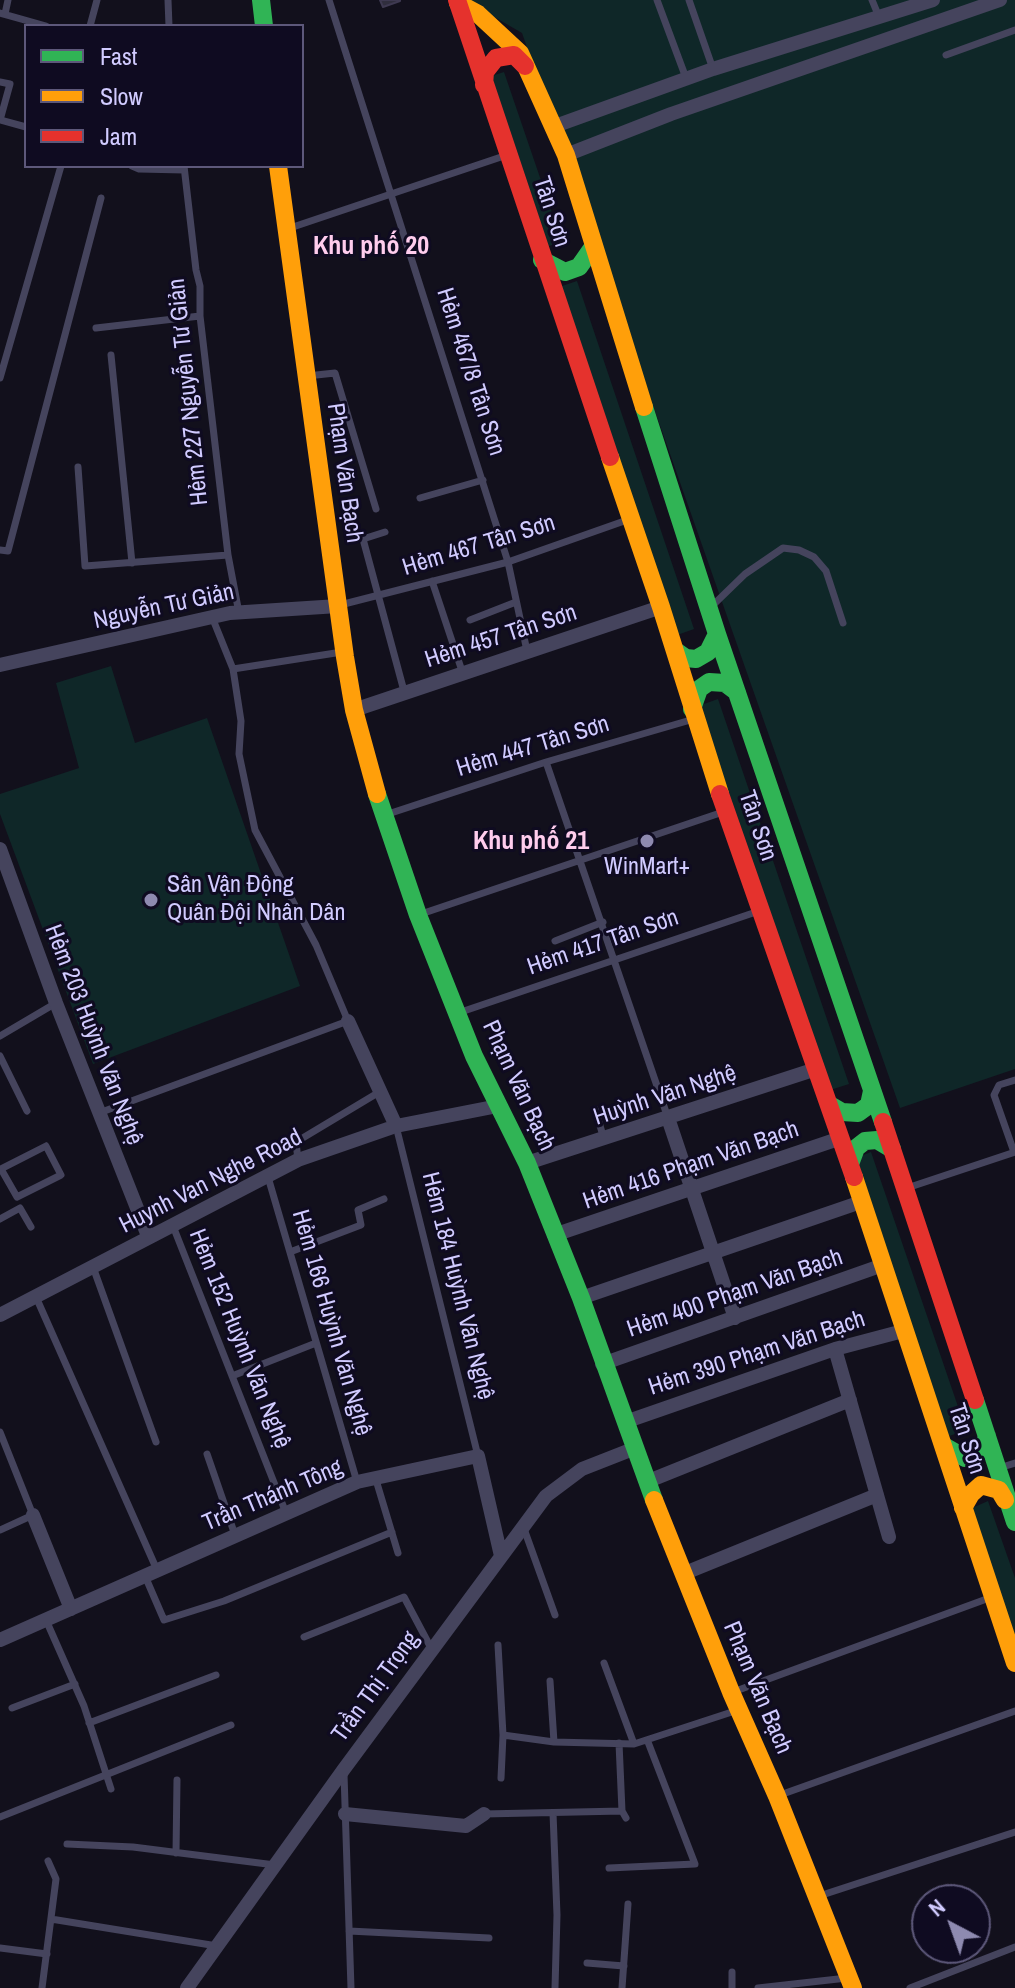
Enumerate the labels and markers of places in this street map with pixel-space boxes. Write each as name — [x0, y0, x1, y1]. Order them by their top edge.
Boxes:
marker: WinMart+ — [638, 832, 656, 850]
place label: WinMart+ — [604, 854, 690, 882]
place label: Sân Vận Động Quân Đội Nhân Dân — [167, 872, 345, 928]
marker: Sân Vận Động Quân Đội Nhân Dân — [142, 891, 160, 909]

